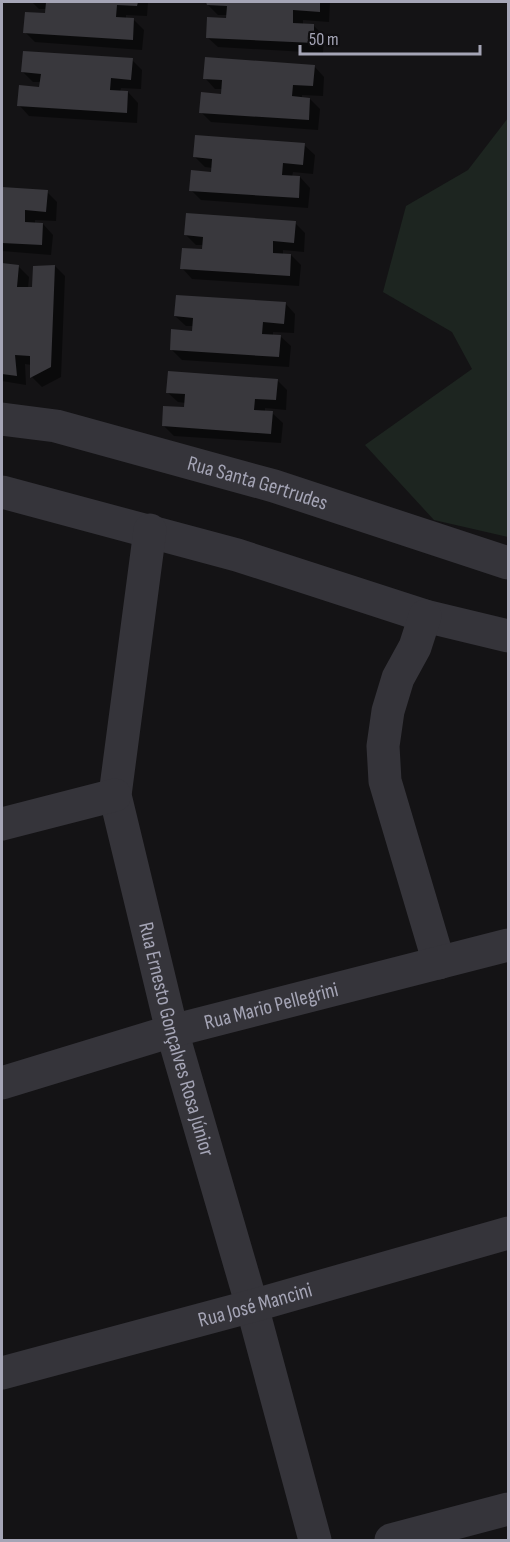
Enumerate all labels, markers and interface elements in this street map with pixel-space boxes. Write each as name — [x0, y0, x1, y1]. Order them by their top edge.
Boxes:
scale bar — [300, 18, 480, 56]
text: 50 m — [309, 29, 339, 50]
street label: Rua Santa Gertrudes — [185, 450, 331, 515]
street label: Rua Ernesto Gonçalves Rosa Júnior — [134, 919, 220, 1159]
street label: Rua Mario Pellegrini — [201, 977, 341, 1035]
street label: Rua José Mancini — [195, 1277, 315, 1332]

